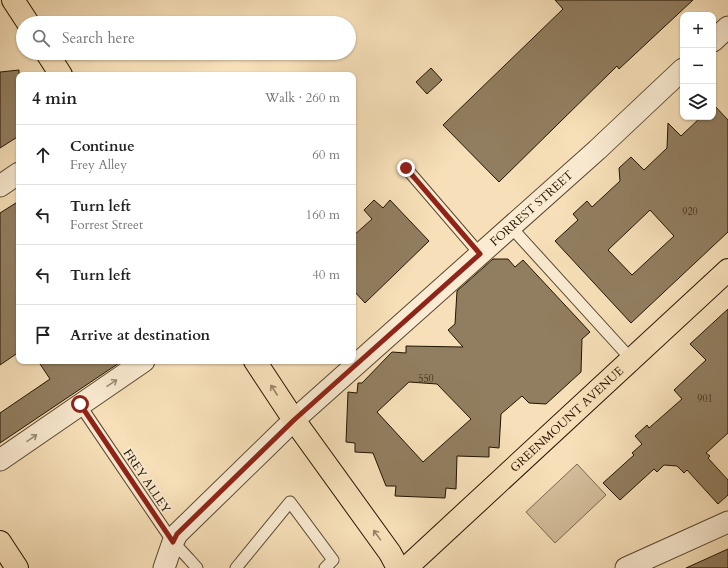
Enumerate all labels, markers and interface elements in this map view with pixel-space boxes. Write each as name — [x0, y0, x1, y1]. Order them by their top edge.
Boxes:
map controls — [680, 12, 716, 120]
button: + — [680, 12, 716, 48]
search box — [16, 16, 356, 60]
icon: search — [30, 27, 52, 49]
text: Search here — [62, 28, 135, 48]
button: − — [680, 48, 716, 84]
button: layers — [680, 84, 716, 120]
text: 4 min — [32, 87, 77, 110]
text: Walk · 260 m — [265, 89, 340, 107]
text: Continue — [70, 136, 135, 156]
icon: ahead — [32, 144, 54, 166]
text: 60 m — [312, 146, 340, 164]
text: Frey Alley — [70, 156, 127, 174]
route end — [397, 159, 415, 177]
street label: FORREST STREET — [487, 167, 577, 250]
text: Turn left — [70, 196, 131, 216]
icon: left — [32, 204, 54, 226]
house number: 920 — [682, 205, 698, 219]
text: 160 m — [306, 206, 340, 224]
text: Forrest Street — [70, 216, 143, 234]
icon: left — [32, 264, 54, 286]
text: Turn left — [70, 265, 131, 285]
text: 40 m — [312, 266, 340, 284]
icon: arrive — [32, 324, 54, 346]
text: Arrive at destination — [70, 325, 210, 345]
street label: GREENMOUNT AVENUE — [507, 363, 627, 476]
house number: 550 — [418, 372, 434, 386]
one-way arrow — [106, 379, 117, 387]
one-way arrow — [270, 385, 278, 396]
house number: 901 — [697, 392, 713, 406]
route start — [71, 395, 89, 413]
one-way arrow — [26, 434, 37, 442]
street label: FREY ALLEY — [120, 446, 174, 516]
one-way arrow — [373, 530, 381, 541]

